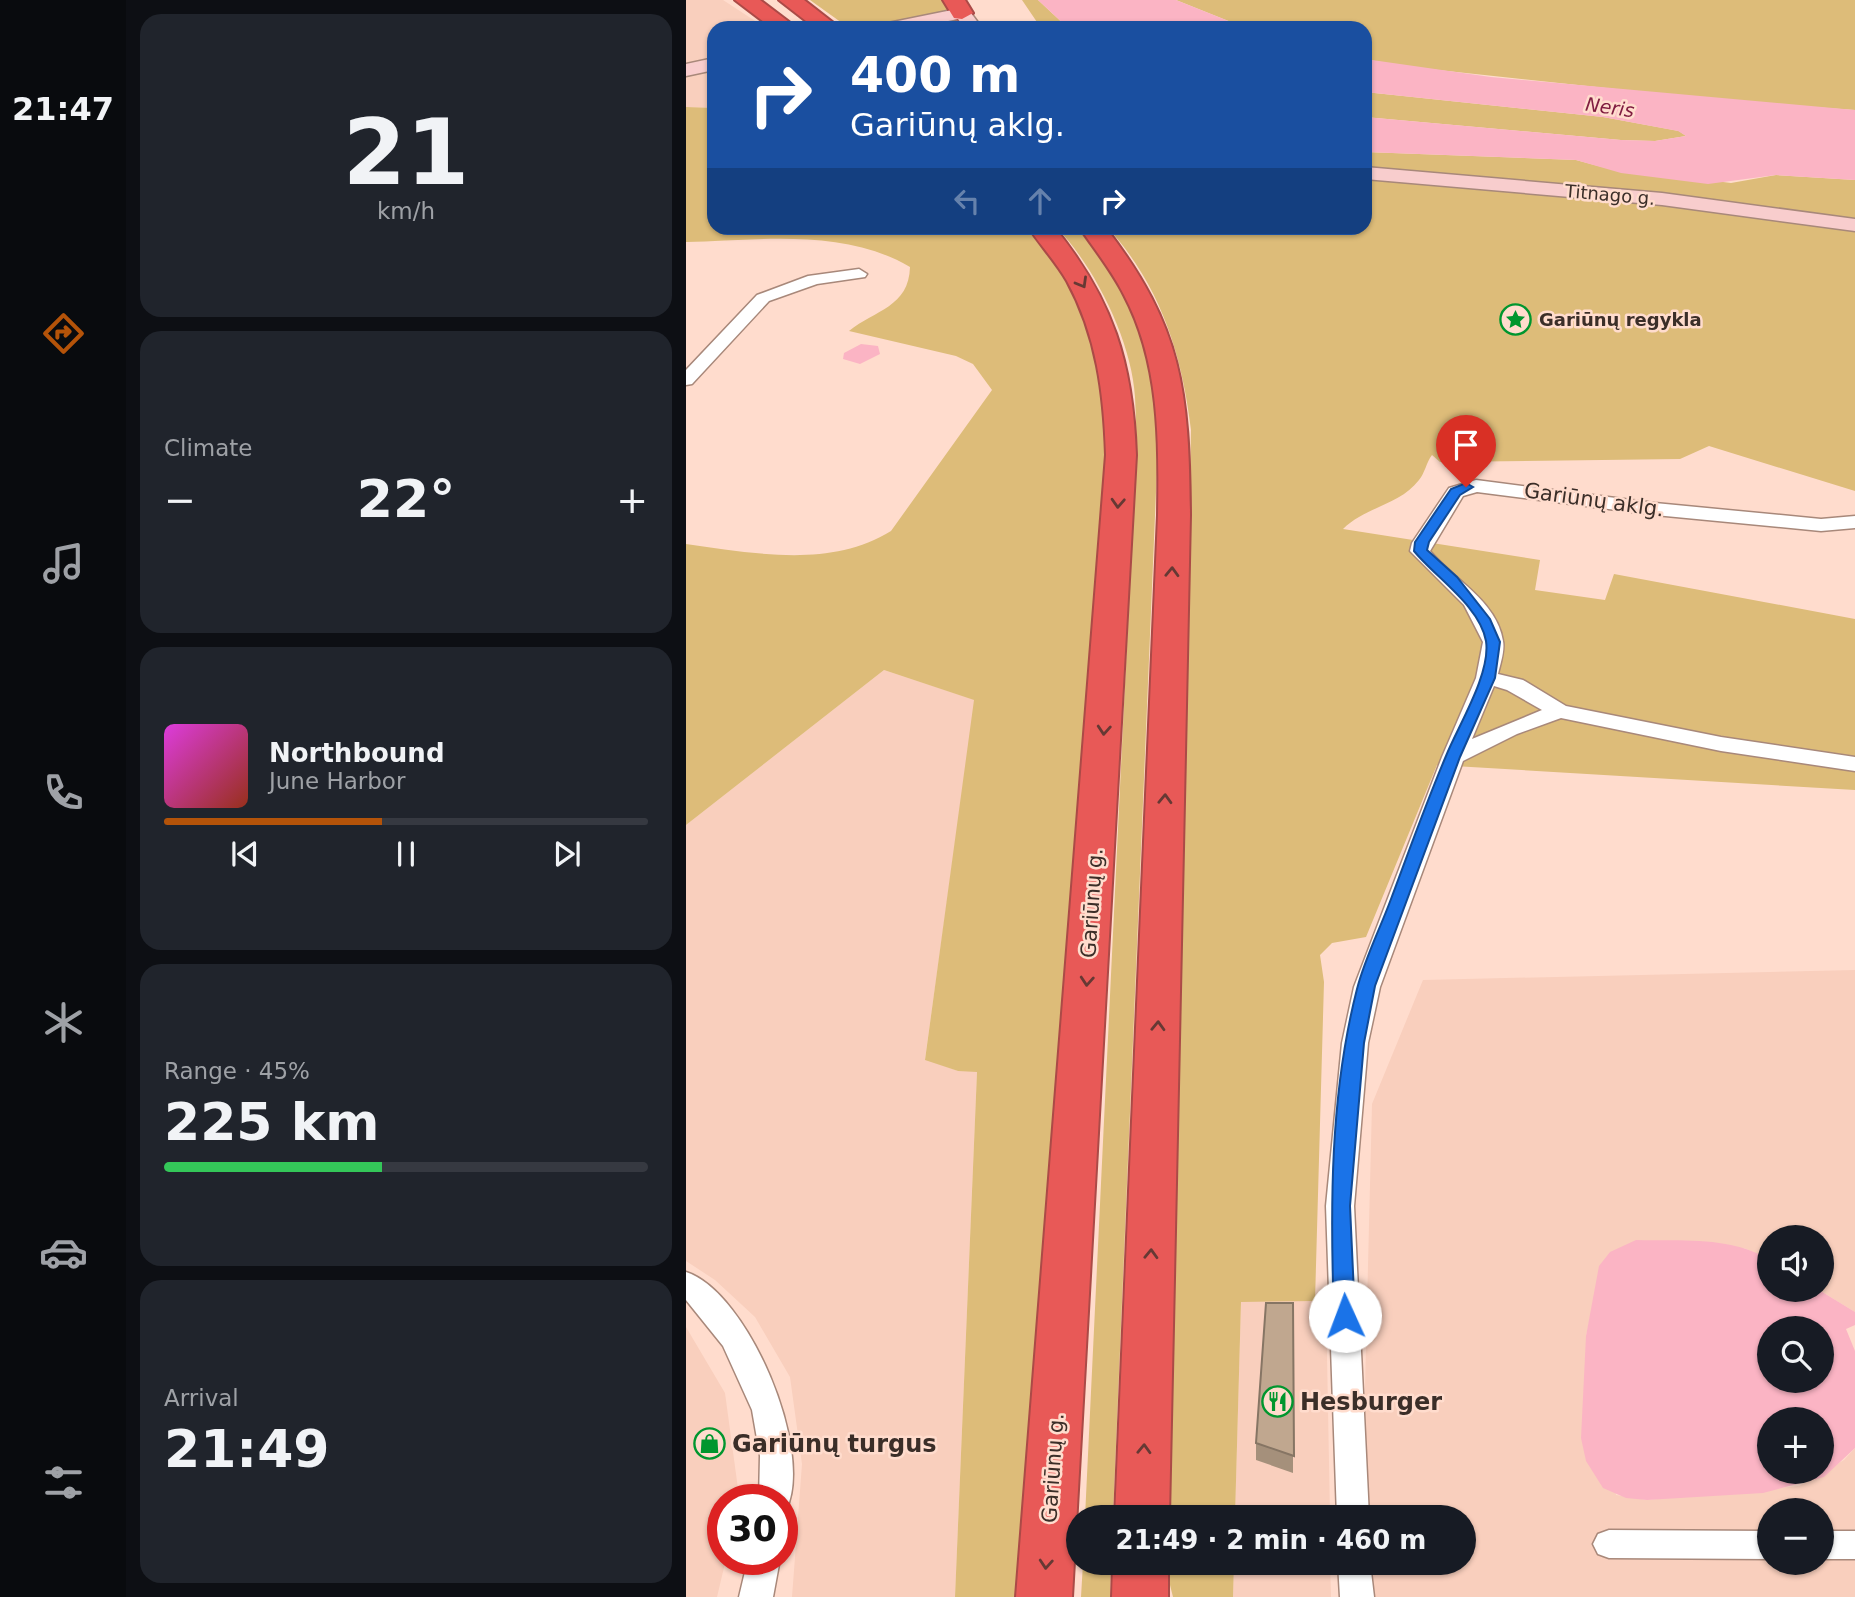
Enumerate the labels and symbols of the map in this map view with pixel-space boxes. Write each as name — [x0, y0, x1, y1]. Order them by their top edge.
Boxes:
water label: Neris — [1584, 93, 1636, 121]
street label: Titnago g. — [1563, 180, 1656, 209]
one-way arrow — [1074, 275, 1087, 288]
place icon: Gariūnų regykla — [1499, 303, 1533, 337]
place label: Gariūnų regykla — [1539, 309, 1702, 330]
pin — [1436, 415, 1496, 487]
street label: Gariūnų aklg. — [1522, 478, 1666, 522]
one-way arrow — [1111, 498, 1126, 509]
one-way arrow — [1165, 566, 1180, 577]
one-way arrow — [1096, 725, 1111, 736]
one-way arrow — [1157, 793, 1173, 804]
street label: Gariūnų g. — [1076, 847, 1108, 959]
one-way arrow — [1080, 976, 1095, 987]
one-way arrow — [1150, 1021, 1165, 1032]
one-way arrow — [1143, 1248, 1158, 1259]
position arrow — [1308, 1279, 1382, 1353]
restaurant icon: Hesburger — [1260, 1385, 1294, 1419]
place label: Hesburger — [1300, 1388, 1442, 1416]
street label: Gariūnų g. — [1037, 1412, 1069, 1524]
shop icon: Gariūnų turgus — [692, 1427, 726, 1461]
place label: Gariūnų turgus — [732, 1430, 937, 1458]
one-way arrow — [1137, 1443, 1152, 1454]
speed limit sign: 30 — [707, 1484, 798, 1575]
one-way arrow — [1039, 1559, 1054, 1570]

